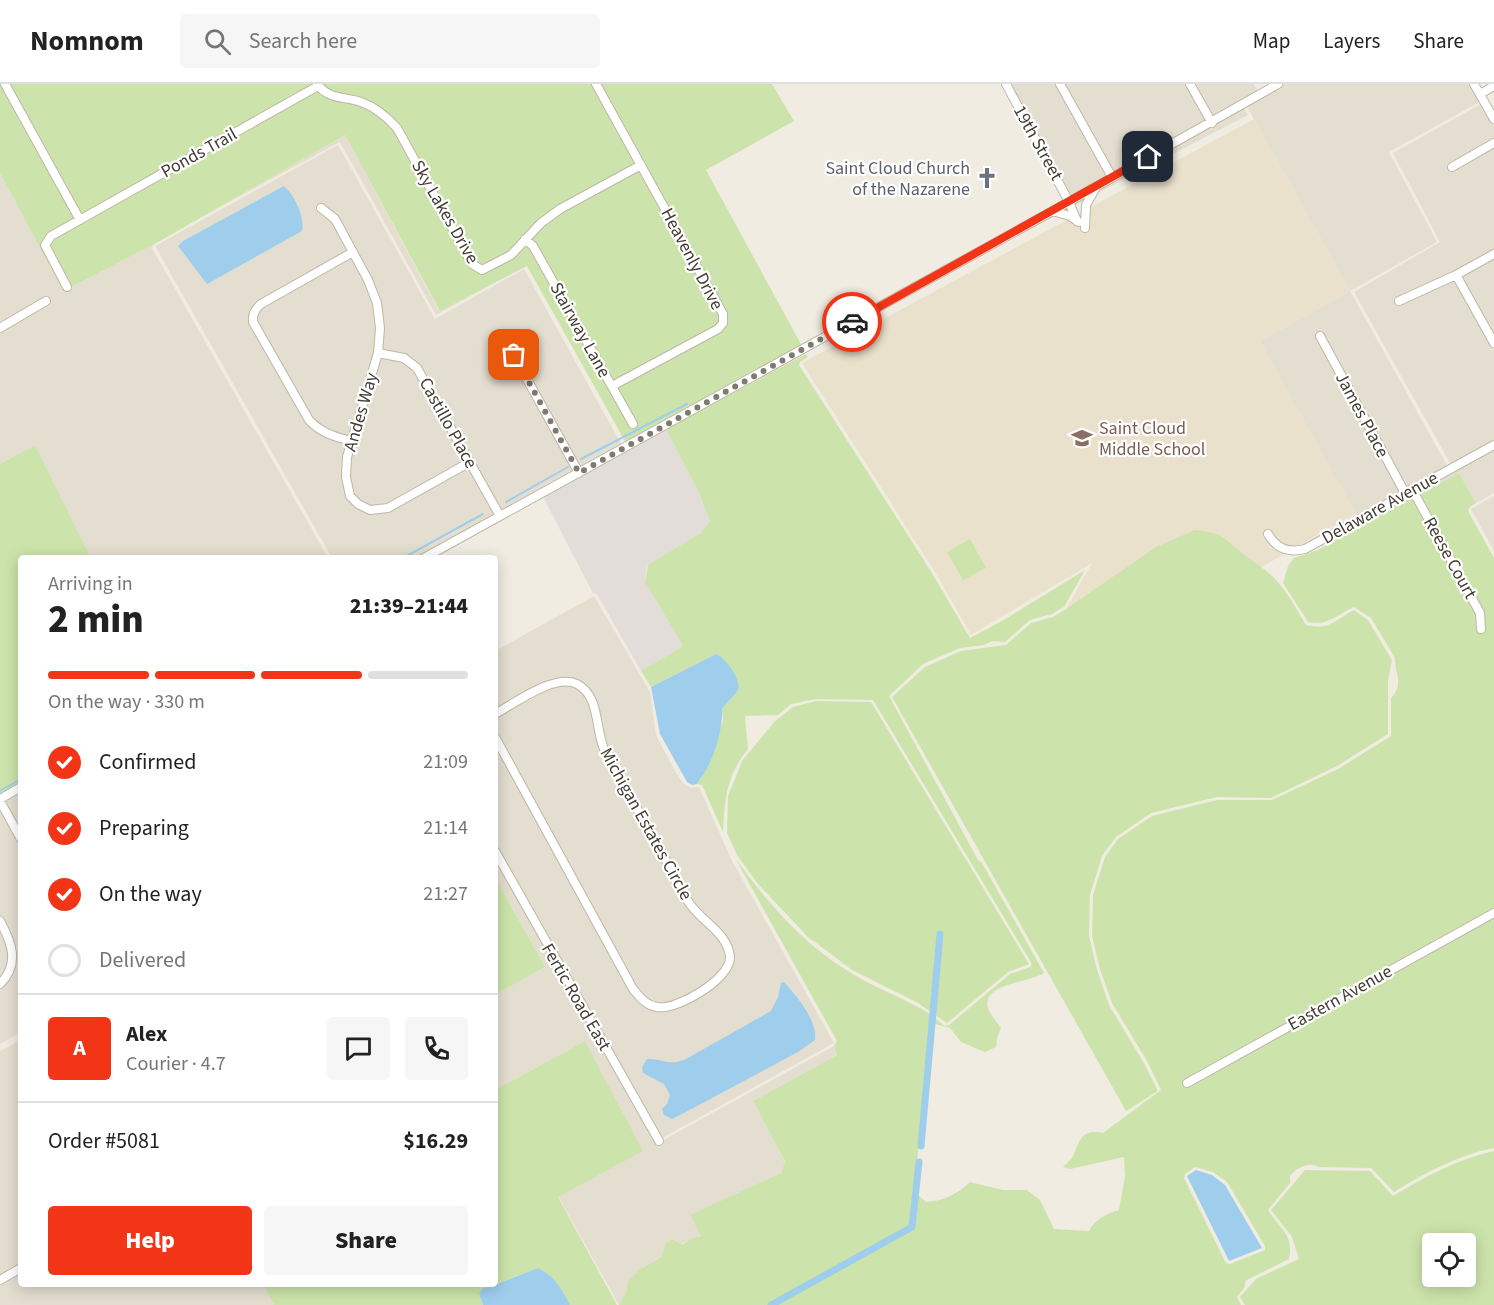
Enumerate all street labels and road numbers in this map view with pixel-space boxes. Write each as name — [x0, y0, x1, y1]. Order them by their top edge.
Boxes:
street label: 19th Street — [1007, 101, 1069, 185]
street label: Ponds Trail — [157, 122, 241, 184]
street label: Sky Lakes Drive — [405, 156, 485, 269]
street label: Heavenly Drive — [655, 204, 729, 314]
street label: Stairway Lane — [544, 278, 617, 382]
street label: James Place — [1329, 368, 1395, 462]
street label: Andes Way — [338, 369, 384, 454]
street label: Castillo Place — [413, 373, 483, 473]
street label: Delaware Avenue — [1317, 466, 1443, 550]
street label: Reese Court — [1417, 513, 1483, 603]
street label: Michigan Estates Circle — [594, 743, 698, 905]
street label: Fertic Road East — [535, 939, 617, 1055]
street label: Eastern Avenue — [1283, 959, 1397, 1037]

